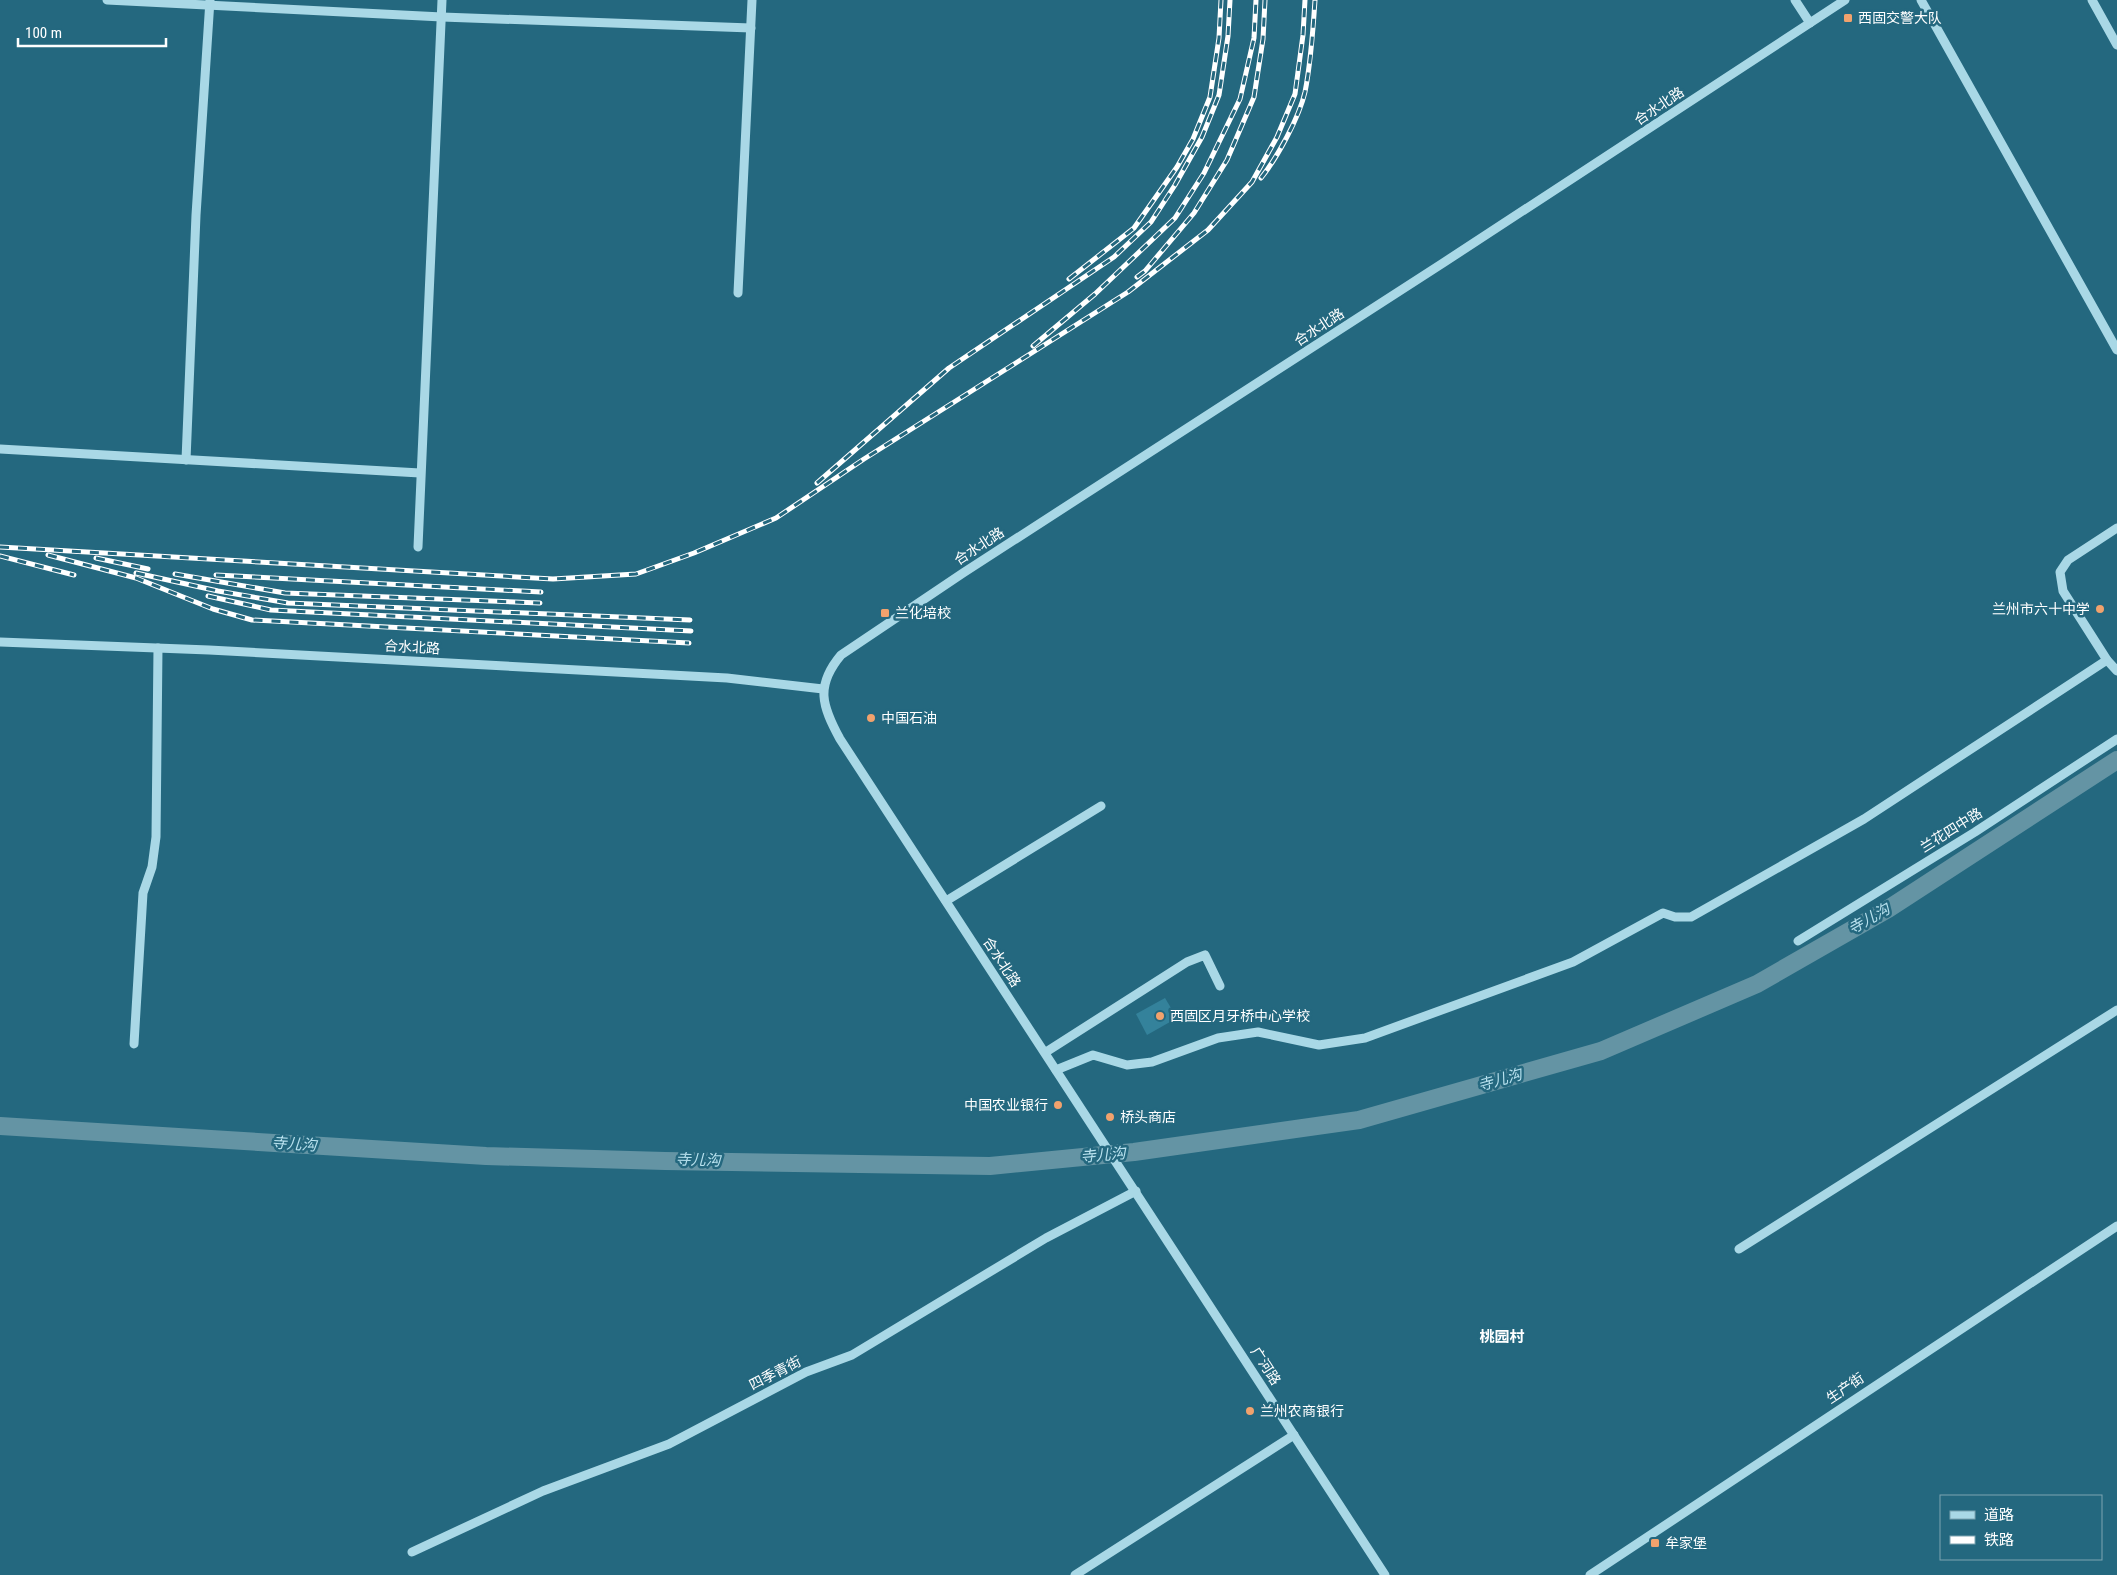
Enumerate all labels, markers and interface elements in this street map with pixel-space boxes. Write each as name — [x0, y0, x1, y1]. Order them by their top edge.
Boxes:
place label: 西固交警大队 — [1858, 10, 1942, 26]
marker: 西固交警大队 — [1842, 12, 1854, 24]
scale bar — [18, 15, 165, 47]
text: 100 m — [25, 24, 62, 42]
street label: 合水北路 — [1631, 84, 1687, 128]
street label: 合水北路 — [1291, 305, 1347, 349]
street label: 合水北路 — [951, 524, 1007, 568]
place label: 兰州市六十中学 — [1992, 601, 2090, 617]
marker: 兰州市六十中学 — [2094, 603, 2106, 615]
place label: 兰化培校 — [895, 605, 951, 621]
marker: 兰化培校 — [879, 607, 891, 619]
street label: 合水北路 — [384, 638, 440, 656]
place label: 中国石油 — [881, 710, 937, 726]
marker: 中国石油 — [865, 712, 877, 724]
street label: 兰花四中路 — [1917, 805, 1985, 855]
water label: 寺儿沟 — [1845, 899, 1895, 938]
street label: 合水北路 — [980, 934, 1024, 990]
place label: 西固区月牙桥中心学校 — [1170, 1008, 1310, 1024]
marker: 西固区月牙桥中心学校 — [1154, 1010, 1166, 1022]
water label: 寺儿沟 — [1476, 1065, 1526, 1095]
place label: 中国农业银行 — [964, 1097, 1048, 1113]
marker: 中国农业银行 — [1052, 1099, 1064, 1111]
place label: 桥头商店 — [1120, 1109, 1176, 1125]
marker: 桥头商店 — [1104, 1111, 1116, 1123]
water label: 寺儿沟 — [271, 1133, 319, 1155]
water label: 寺儿沟 — [1080, 1144, 1128, 1166]
water label: 寺儿沟 — [675, 1151, 723, 1169]
district label: 桃园村 — [1479, 1328, 1525, 1346]
street label: 广河路 — [1248, 1344, 1284, 1388]
street label: 四季青街 — [746, 1353, 804, 1393]
street label: 生产街 — [1823, 1370, 1867, 1406]
place label: 兰州农商银行 — [1260, 1403, 1344, 1419]
marker: 兰州农商银行 — [1244, 1405, 1256, 1417]
legend — [1940, 1495, 2102, 1560]
text: 道路 — [1984, 1506, 2014, 1524]
text: 铁路 — [1984, 1531, 2014, 1549]
place label: 牟家堡 — [1665, 1535, 1707, 1551]
marker: 牟家堡 — [1649, 1537, 1661, 1549]

